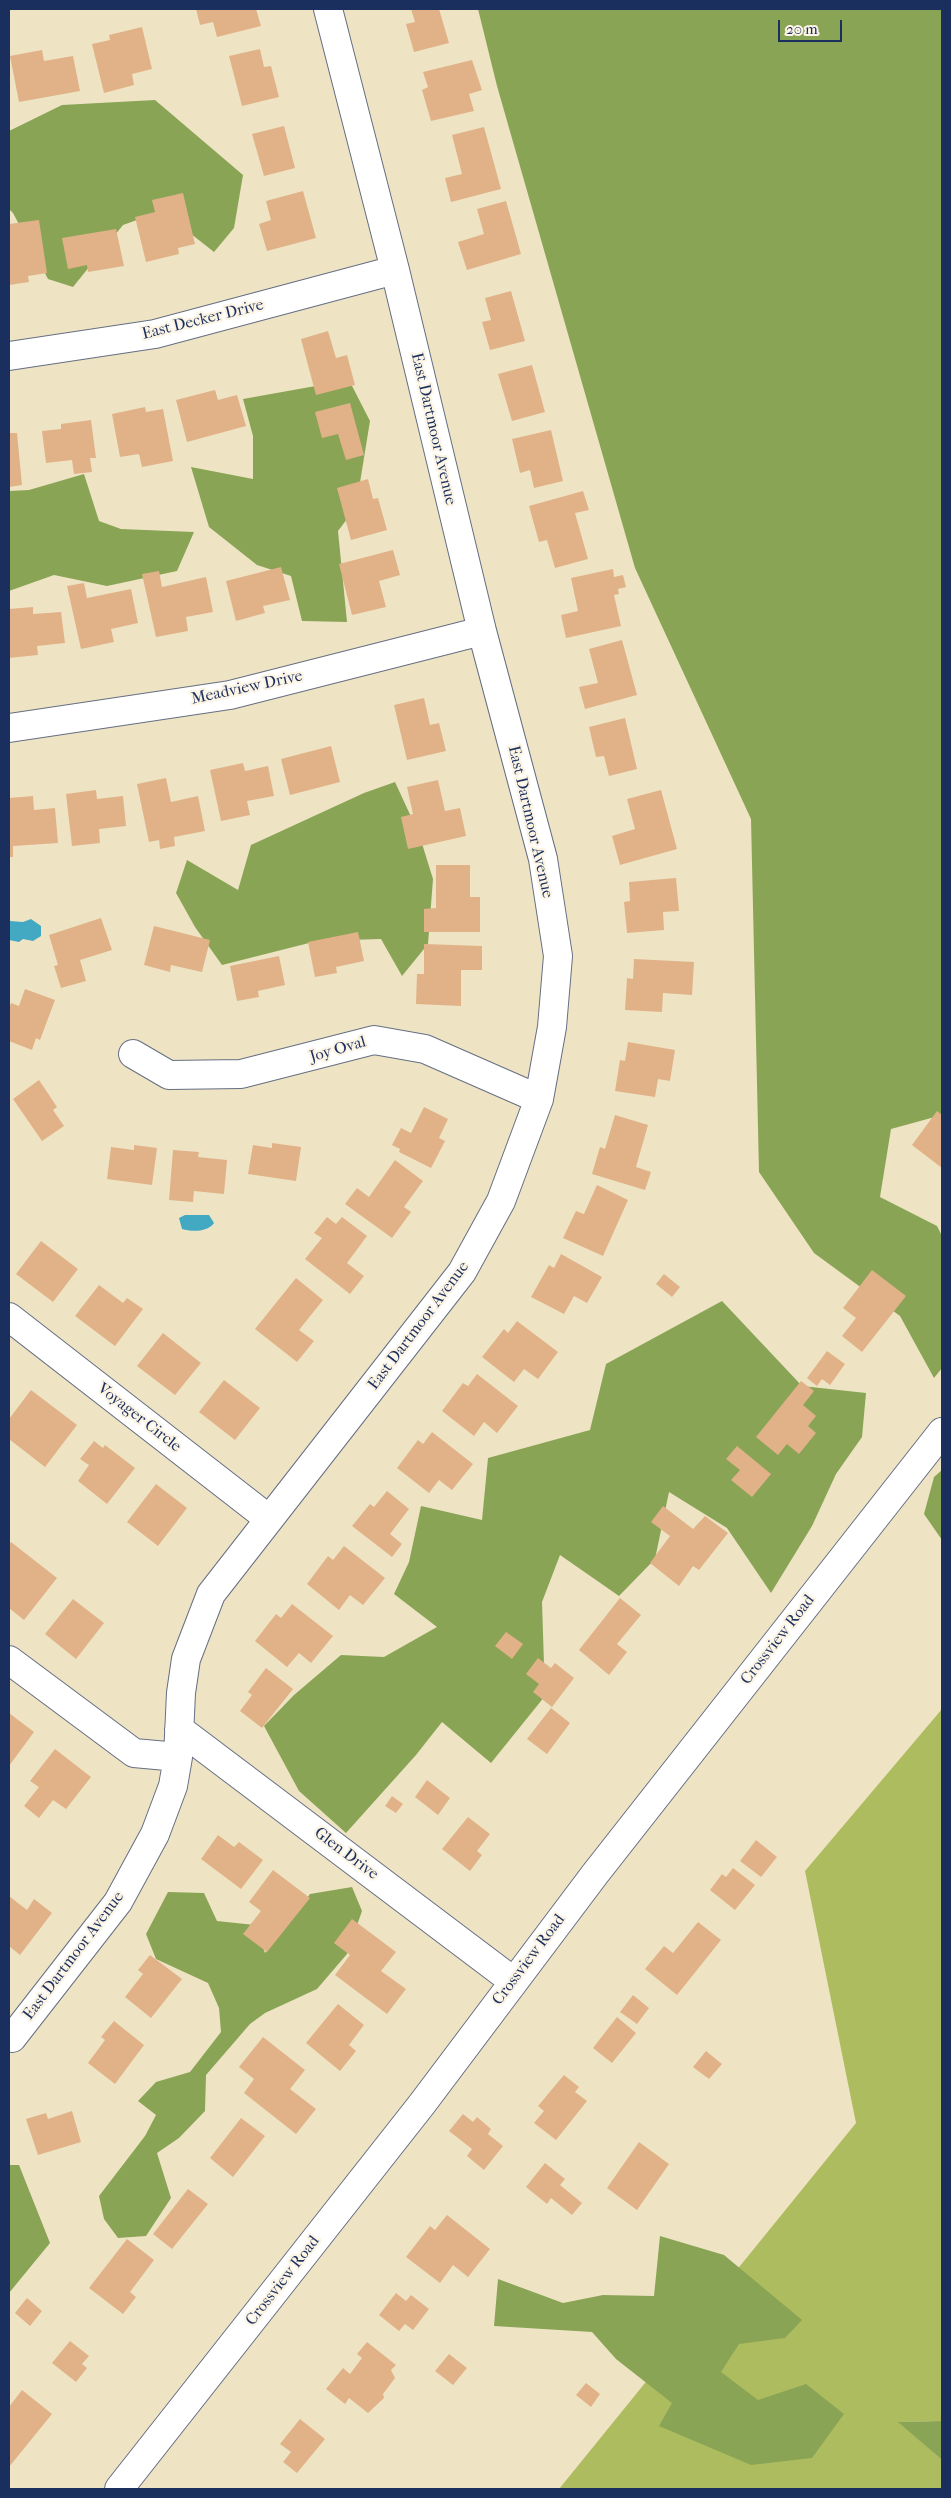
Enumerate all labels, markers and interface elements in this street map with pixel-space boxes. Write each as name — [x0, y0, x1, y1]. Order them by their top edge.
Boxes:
scale bar — [781, 10, 845, 42]
text: 20 m — [786, 20, 818, 38]
street label: East Decker Drive — [140, 296, 266, 344]
street label: East Dartmoor Avenue — [406, 351, 460, 507]
street label: Meadview Drive — [190, 667, 304, 709]
street label: East Dartmoor Avenue — [503, 744, 557, 900]
street label: Joy Oval — [308, 1033, 368, 1067]
street label: East Dartmoor Avenue — [364, 1258, 474, 1394]
street label: Voyager Circle — [93, 1379, 185, 1457]
street label: Crossview Road — [737, 1591, 819, 1689]
street label: Glen Drive — [310, 1824, 382, 1884]
street label: East Dartmoor Avenue — [19, 1888, 129, 2024]
street label: Crossview Road — [489, 1911, 569, 2009]
street label: Crossview Road — [242, 2232, 324, 2330]

